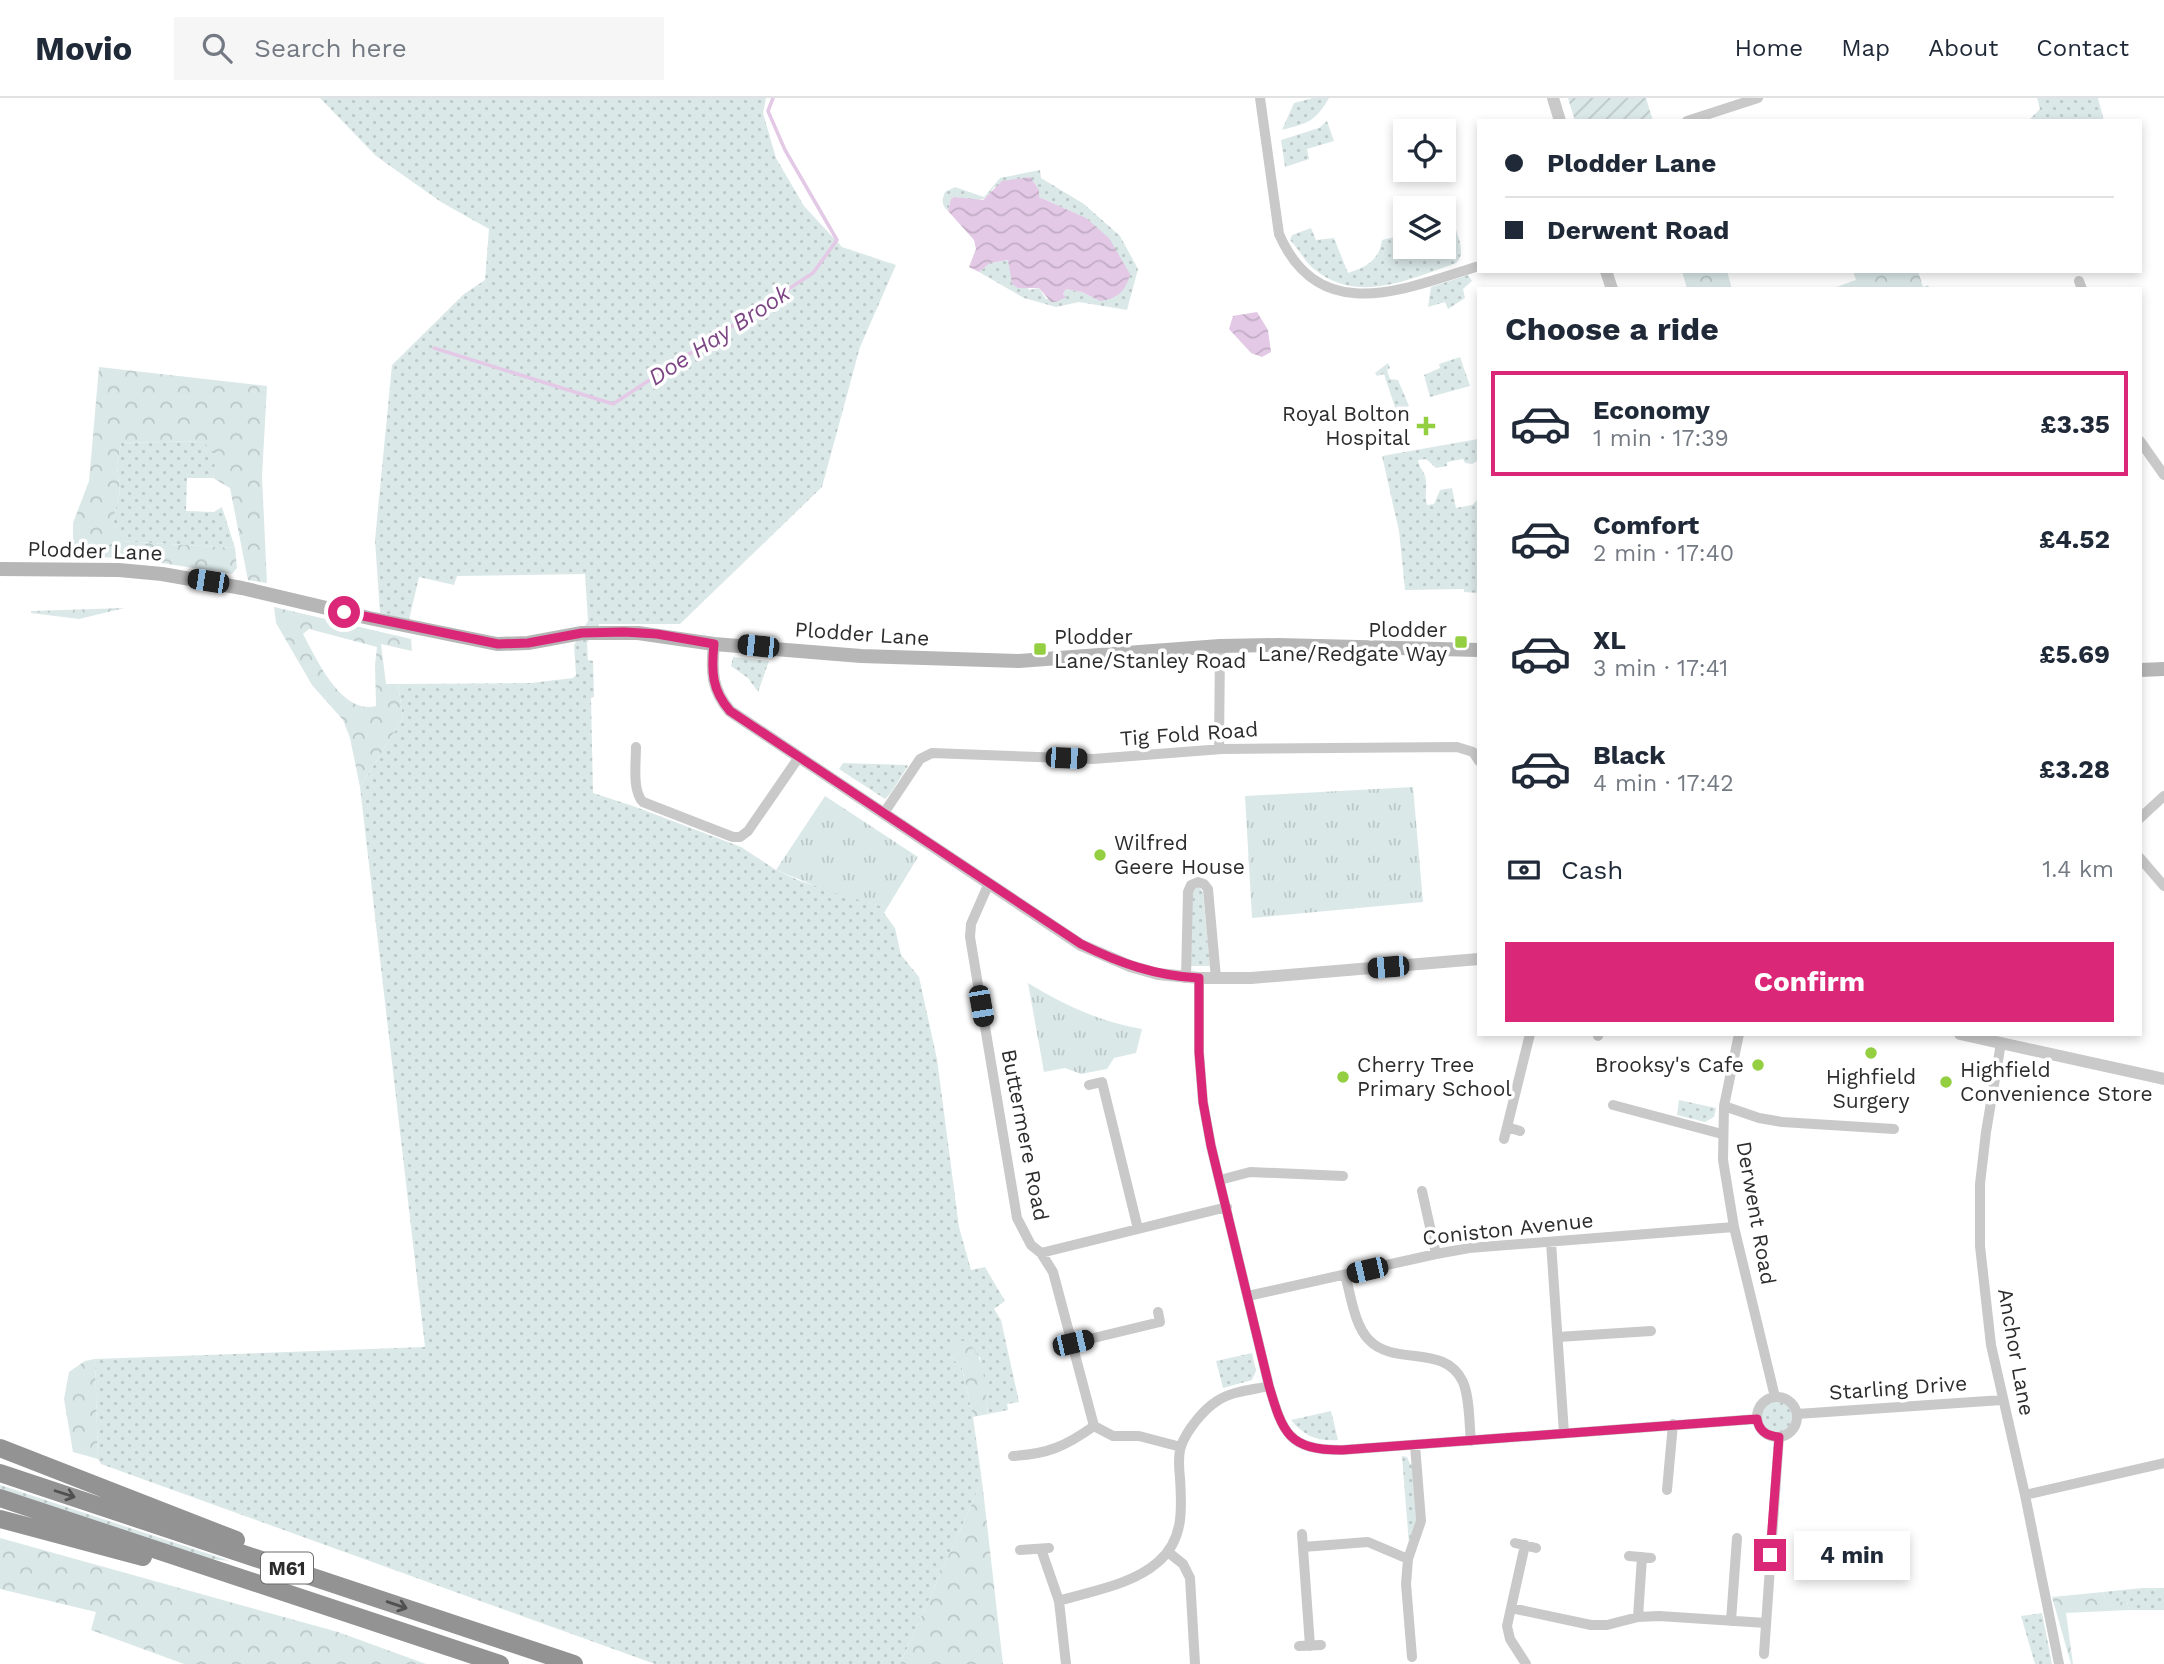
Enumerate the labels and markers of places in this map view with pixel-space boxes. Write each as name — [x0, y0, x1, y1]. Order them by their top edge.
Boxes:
place label: Royal Bolton Hospital — [1282, 401, 1411, 450]
marker: Royal Bolton Hospital — [1416, 416, 1436, 436]
place label: Plodder Lane/Redgate Way — [1258, 617, 1447, 666]
place label: Plodder Lane/Stanley Road — [1054, 624, 1246, 673]
marker: Plodder Lane/Redgate Way — [1453, 634, 1469, 650]
marker: Plodder Lane/Stanley Road — [1032, 641, 1048, 657]
place label: Wilfred Geere House — [1114, 830, 1245, 879]
marker: Wilfred Geere House — [1092, 847, 1108, 863]
marker: Highfield Surgery — [1863, 1045, 1879, 1061]
place label: Cherry Tree Primary School — [1357, 1052, 1512, 1101]
place label: Brooksy's Cafe — [1595, 1052, 1744, 1077]
marker: Brooksy's Cafe — [1750, 1057, 1766, 1073]
place label: Highfield Convenience Store — [1960, 1057, 2153, 1106]
place label: Highfield Surgery — [1826, 1064, 1916, 1113]
marker: Cherry Tree Primary School — [1335, 1069, 1351, 1085]
marker: Highfield Convenience Store — [1938, 1074, 1954, 1090]

